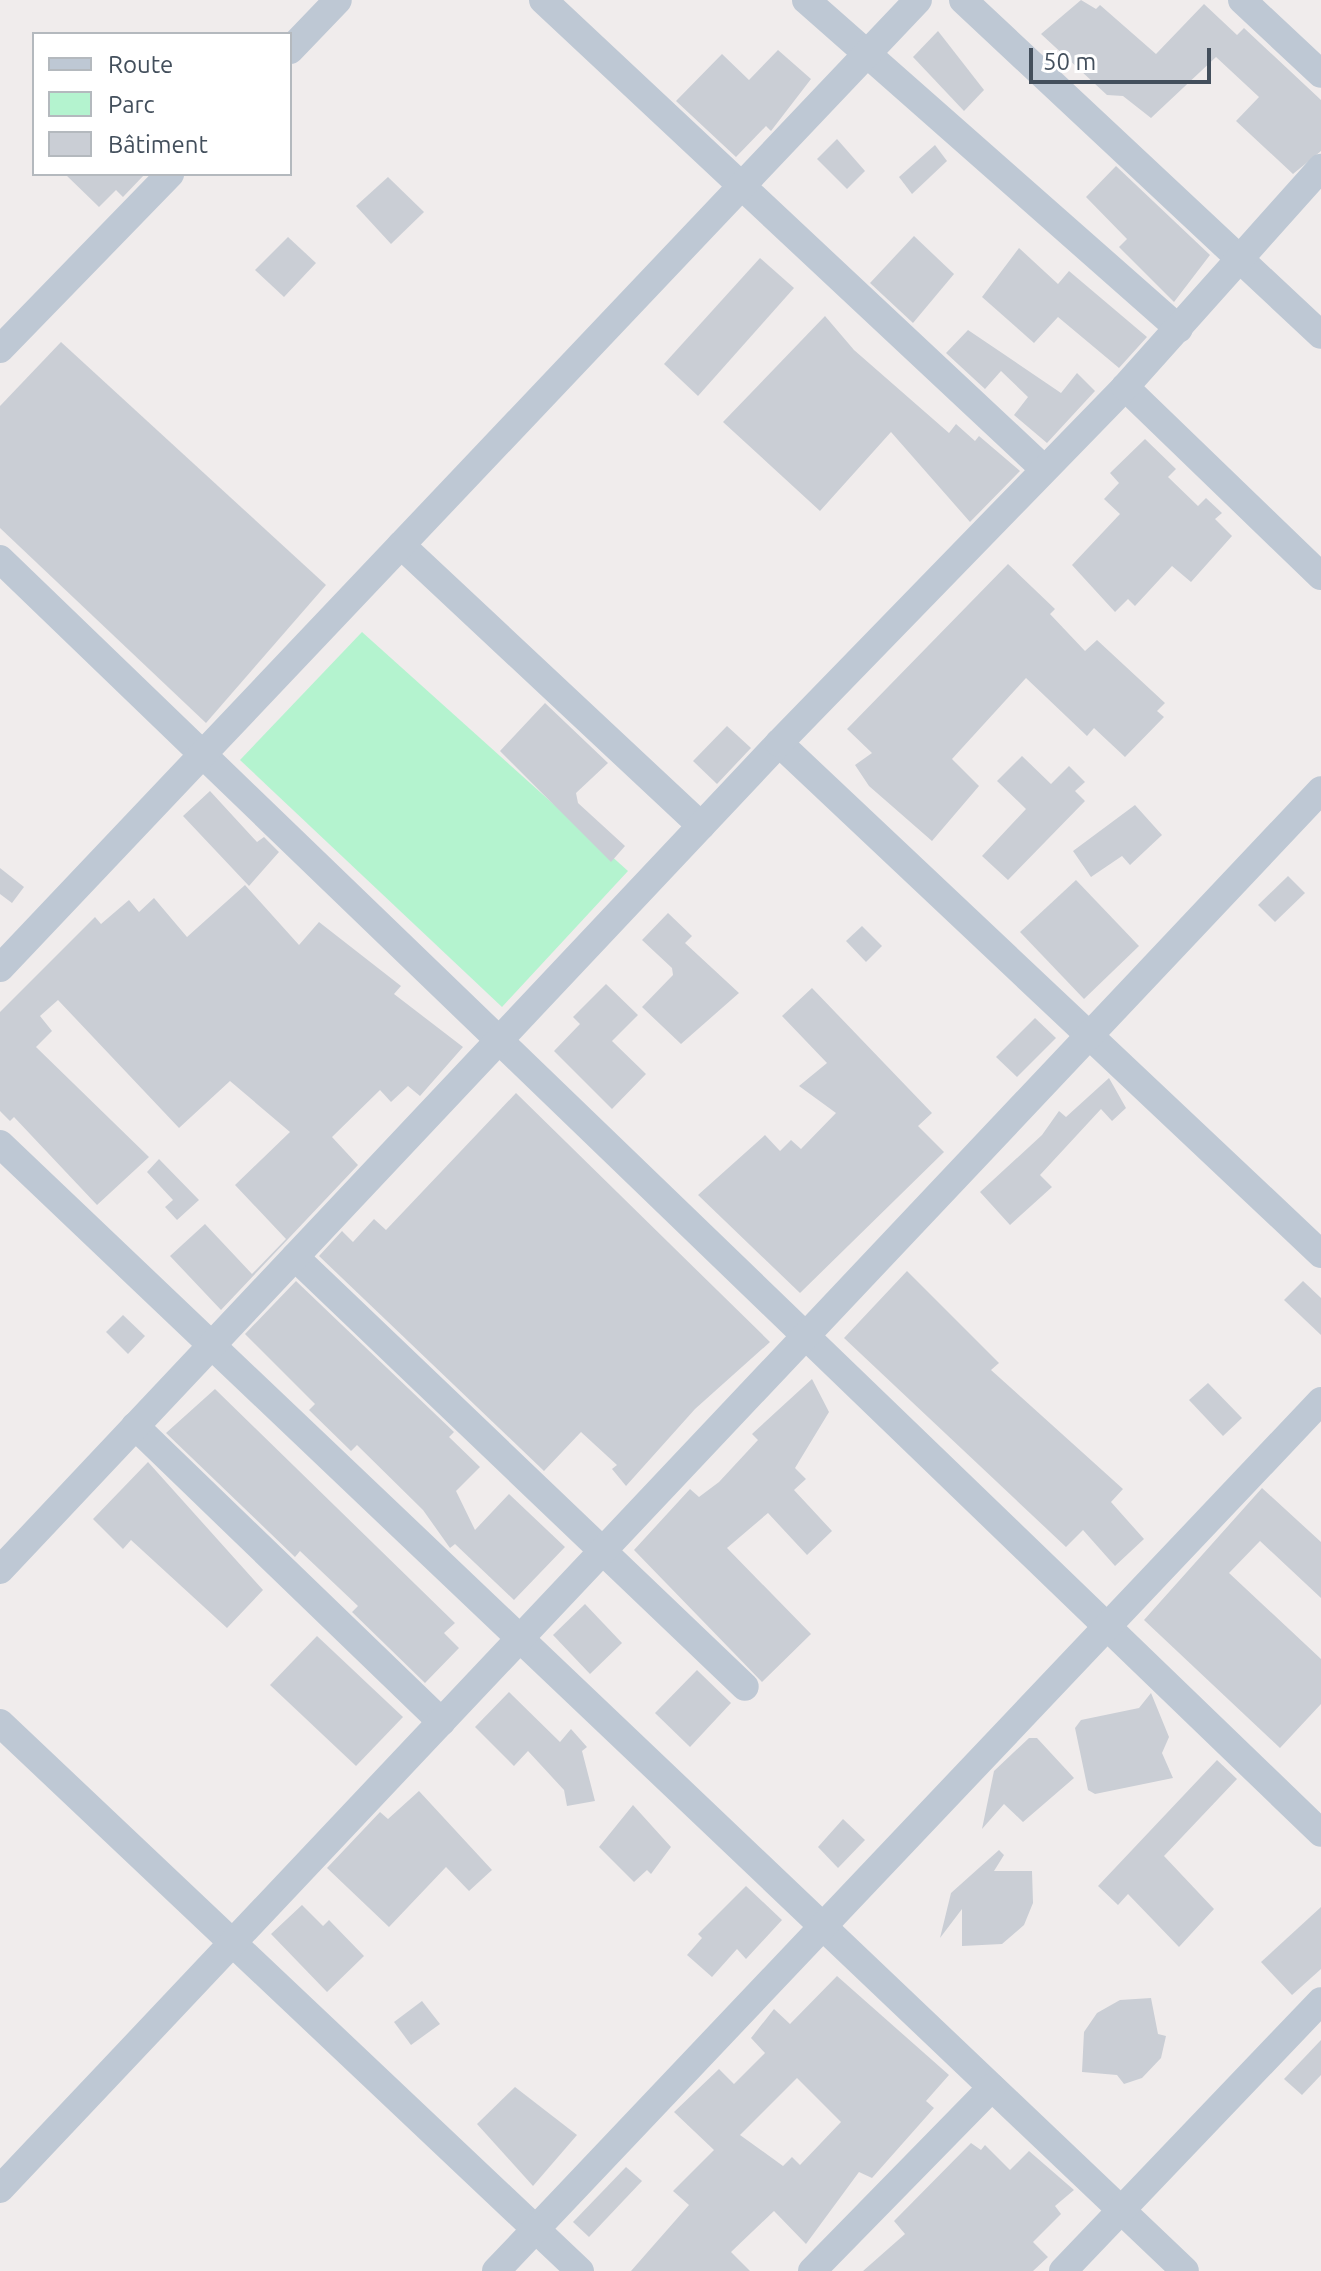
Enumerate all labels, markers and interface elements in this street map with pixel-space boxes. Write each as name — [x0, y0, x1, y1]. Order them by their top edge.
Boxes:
legend — [32, 32, 292, 176]
scale bar — [1033, 32, 1215, 82]
text: 50 m — [1043, 48, 1096, 75]
text: Route — [108, 51, 173, 78]
text: Parc — [108, 91, 155, 118]
text: Bâtiment — [108, 131, 208, 158]

